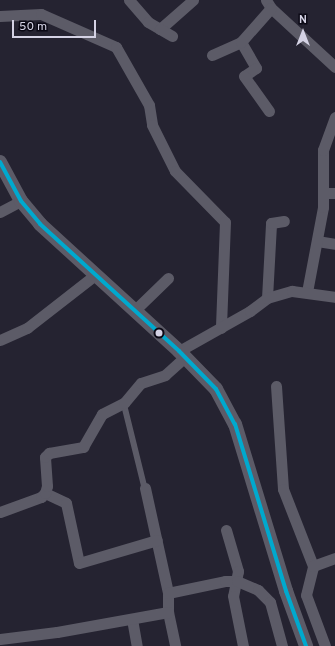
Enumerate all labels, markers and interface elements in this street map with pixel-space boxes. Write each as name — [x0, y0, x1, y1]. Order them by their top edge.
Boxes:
scale bar — [14, 12, 98, 38]
north arrow — [283, 12, 323, 52]
text: N — [299, 13, 307, 27]
text: 50 m — [19, 19, 47, 35]
unlabelled marker — [154, 328, 164, 338]

